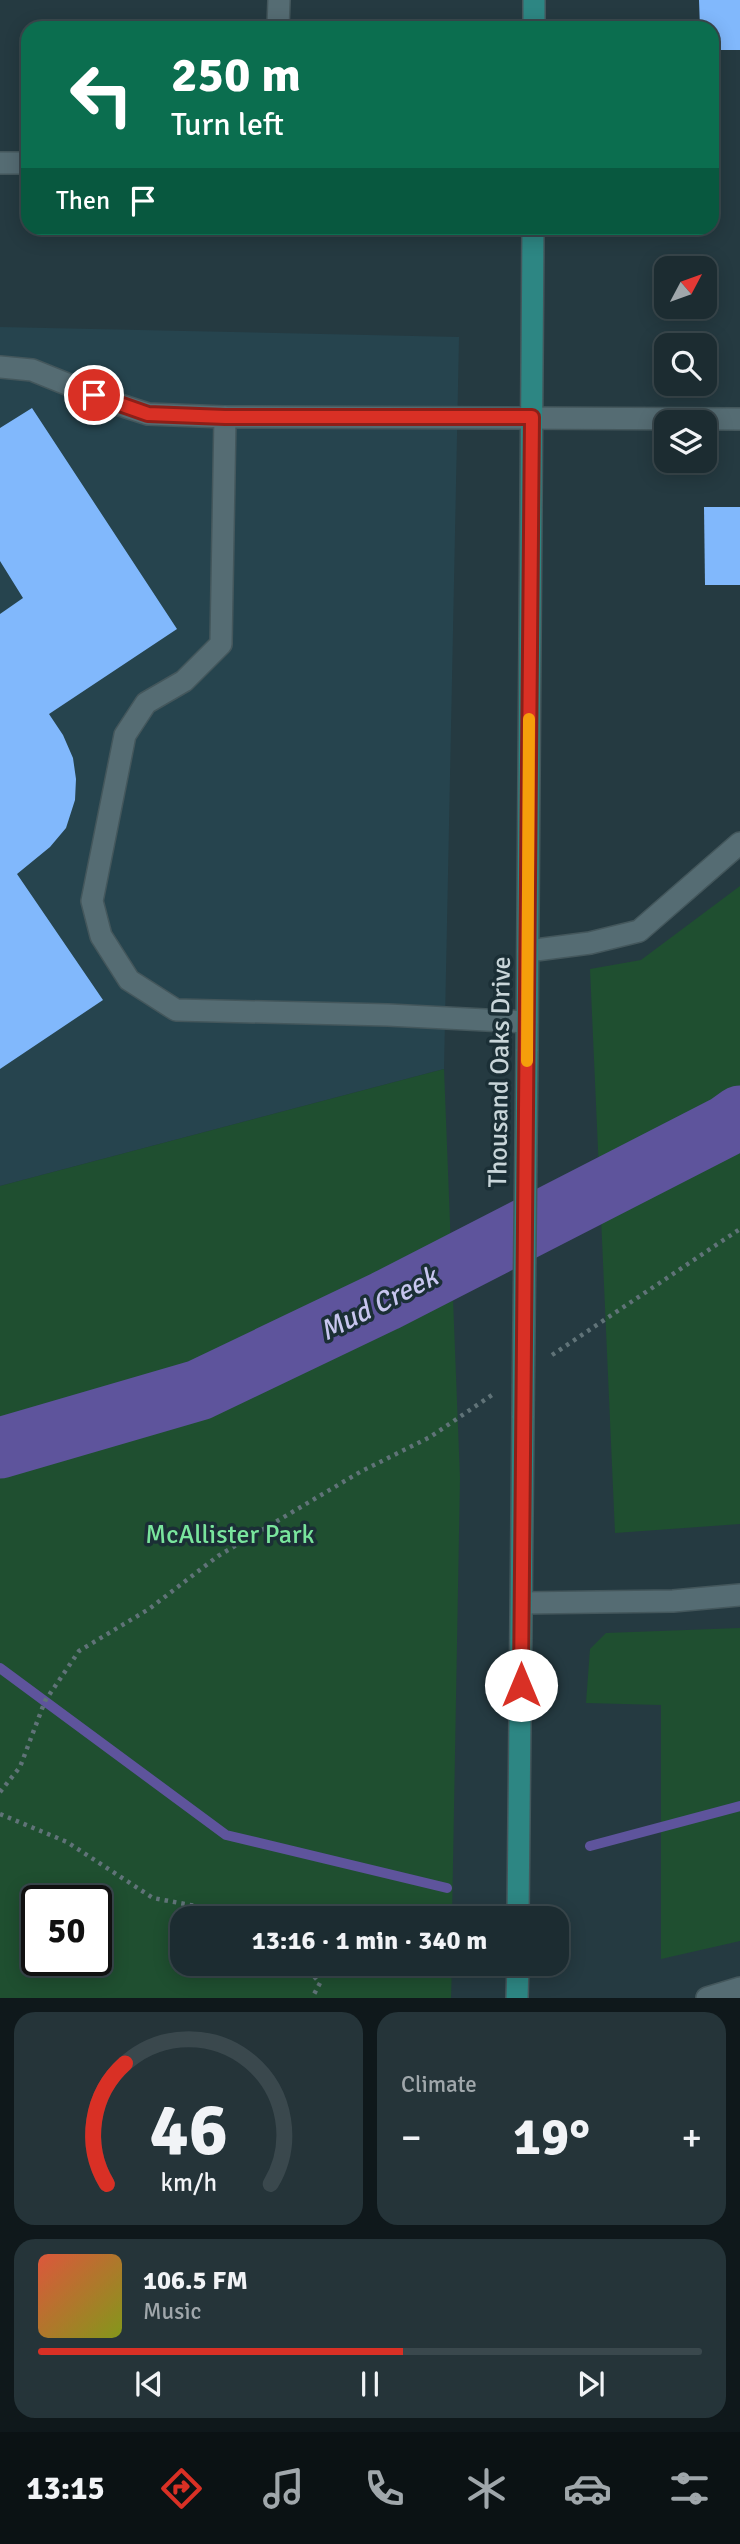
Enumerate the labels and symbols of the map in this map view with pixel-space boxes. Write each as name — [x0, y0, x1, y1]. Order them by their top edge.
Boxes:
north arrow — [654, 256, 718, 318]
pin — [64, 365, 124, 425]
street label: Thousand Oaks Drive — [482, 956, 518, 1188]
water label: Mud Creek — [314, 1258, 446, 1348]
park label: McAllister Park — [145, 1519, 315, 1551]
position arrow — [484, 1648, 558, 1722]
speed limit sign: 50 — [21, 1885, 112, 1976]

